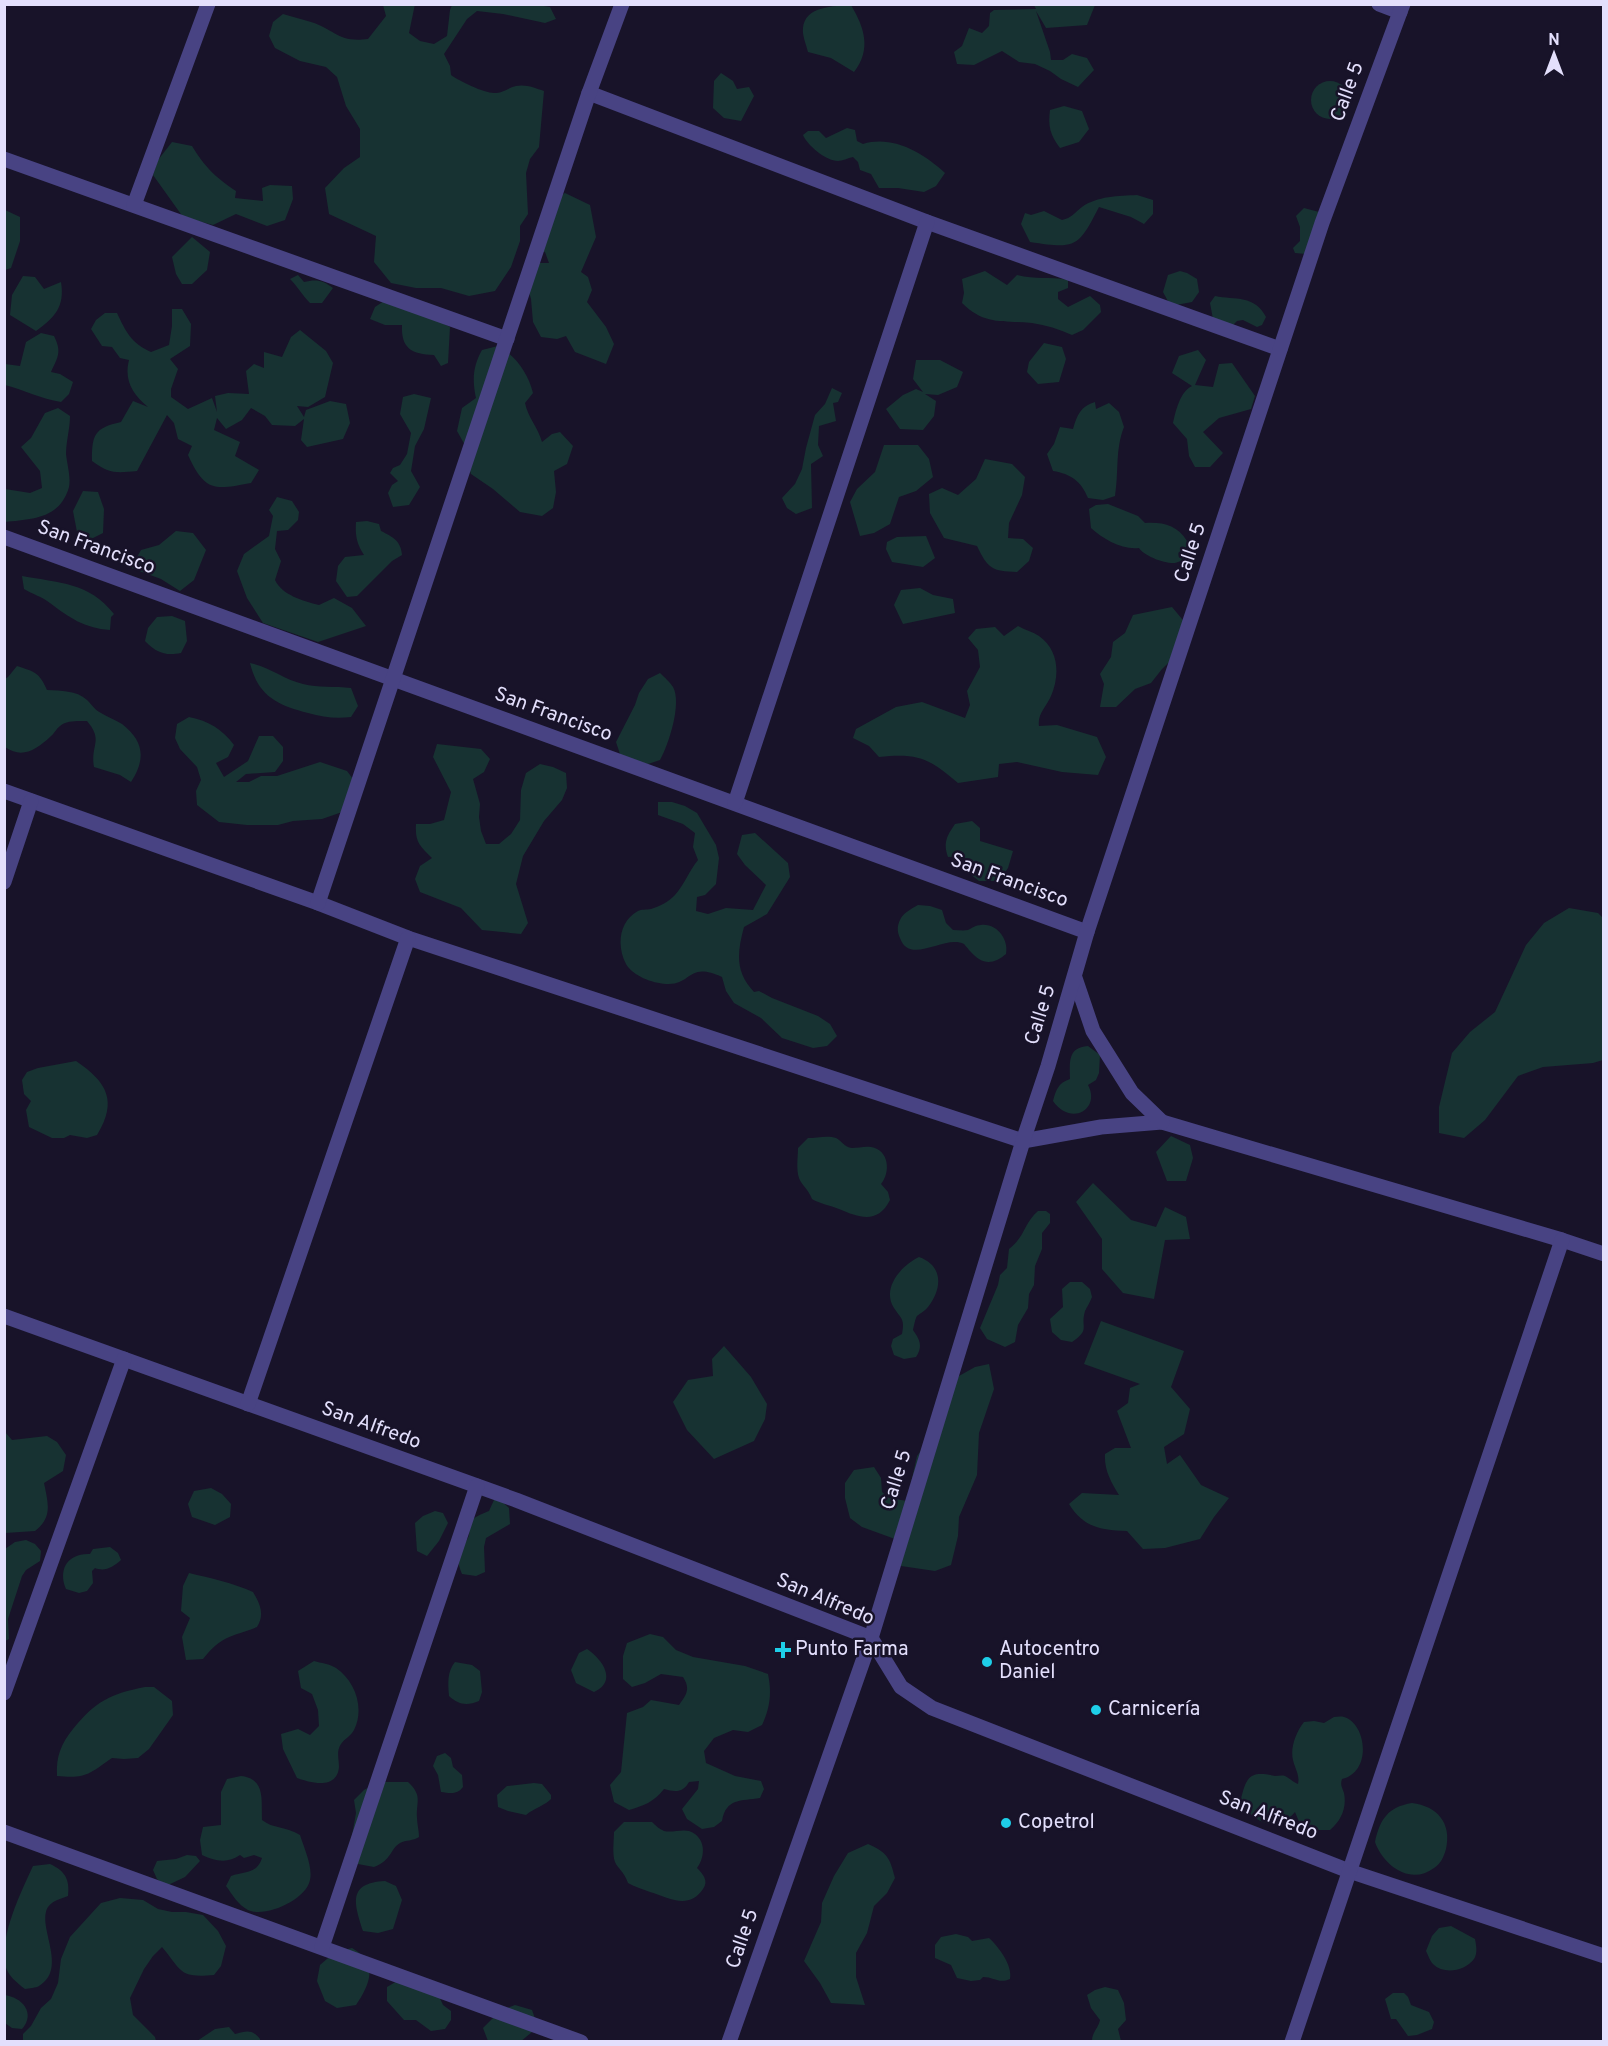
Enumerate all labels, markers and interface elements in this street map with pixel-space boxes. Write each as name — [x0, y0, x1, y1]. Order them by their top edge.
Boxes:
north arrow — [1524, 24, 1584, 84]
text: N — [1548, 31, 1560, 51]
street label: Calle 5 — [1325, 59, 1371, 125]
street label: San Francisco — [33, 515, 159, 581]
street label: Calle 5 — [1169, 520, 1213, 586]
street label: San Francisco — [490, 682, 616, 748]
street label: San Francisco — [946, 848, 1072, 914]
street label: Calle 5 — [1020, 982, 1062, 1048]
street label: San Alfredo — [318, 1396, 424, 1456]
street label: Calle 5 — [876, 1447, 918, 1513]
street label: San Alfredo — [772, 1568, 878, 1632]
place label: Punto Farma — [795, 1637, 909, 1663]
place label: Autocentro Daniel — [999, 1637, 1100, 1686]
marker: Punto Farma — [776, 1643, 790, 1657]
marker: Autocentro Daniel — [980, 1655, 994, 1669]
place label: Carnicería — [1108, 1697, 1200, 1723]
marker: Carnicería — [1089, 1703, 1103, 1717]
street label: San Alfredo — [1215, 1785, 1321, 1847]
place label: Copetrol — [1018, 1810, 1095, 1836]
marker: Copetrol — [999, 1816, 1013, 1830]
street label: Calle 5 — [721, 1906, 765, 1972]

